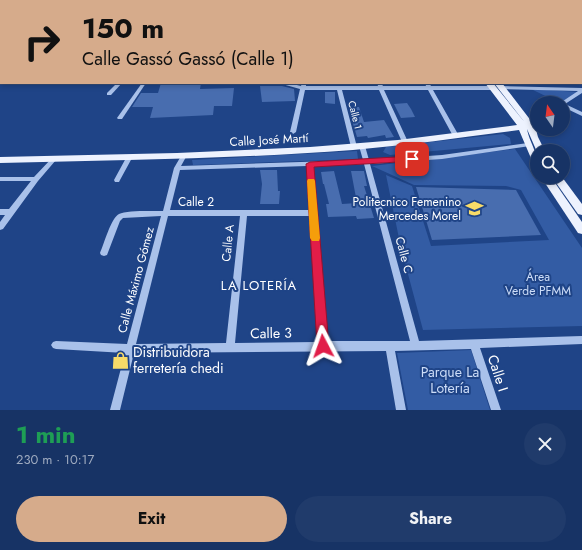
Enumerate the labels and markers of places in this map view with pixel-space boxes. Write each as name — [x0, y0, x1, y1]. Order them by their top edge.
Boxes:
pin — [395, 142, 429, 176]
place label: Politecnico Femenino Mercedes Morel — [353, 193, 461, 225]
school or university icon: Politecnico Femenino Mercedes Morel — [464, 199, 484, 219]
place label: Distribuidora ferretería chedi — [133, 342, 224, 378]
shop icon: Distribuidora ferretería chedi — [110, 350, 130, 370]

